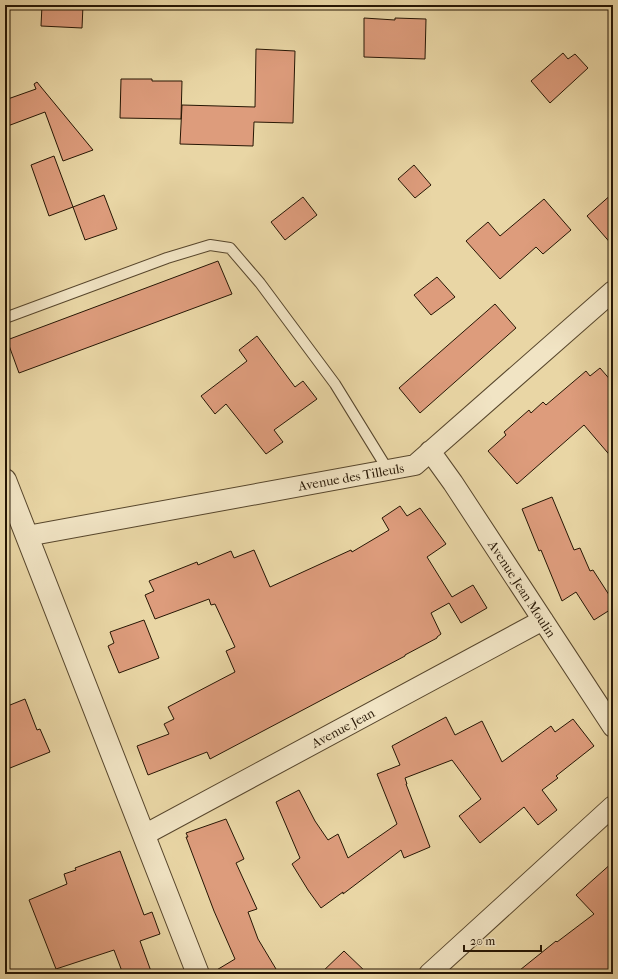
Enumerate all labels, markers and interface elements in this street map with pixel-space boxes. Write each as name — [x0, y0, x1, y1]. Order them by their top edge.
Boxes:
street label: Avenue des Tilleuls — [296, 460, 405, 494]
street label: Avenue Jean Moulin — [484, 537, 559, 641]
street label: Avenue Jean — [308, 705, 378, 751]
scale bar — [464, 927, 541, 953]
text: 20 m — [470, 934, 495, 948]

